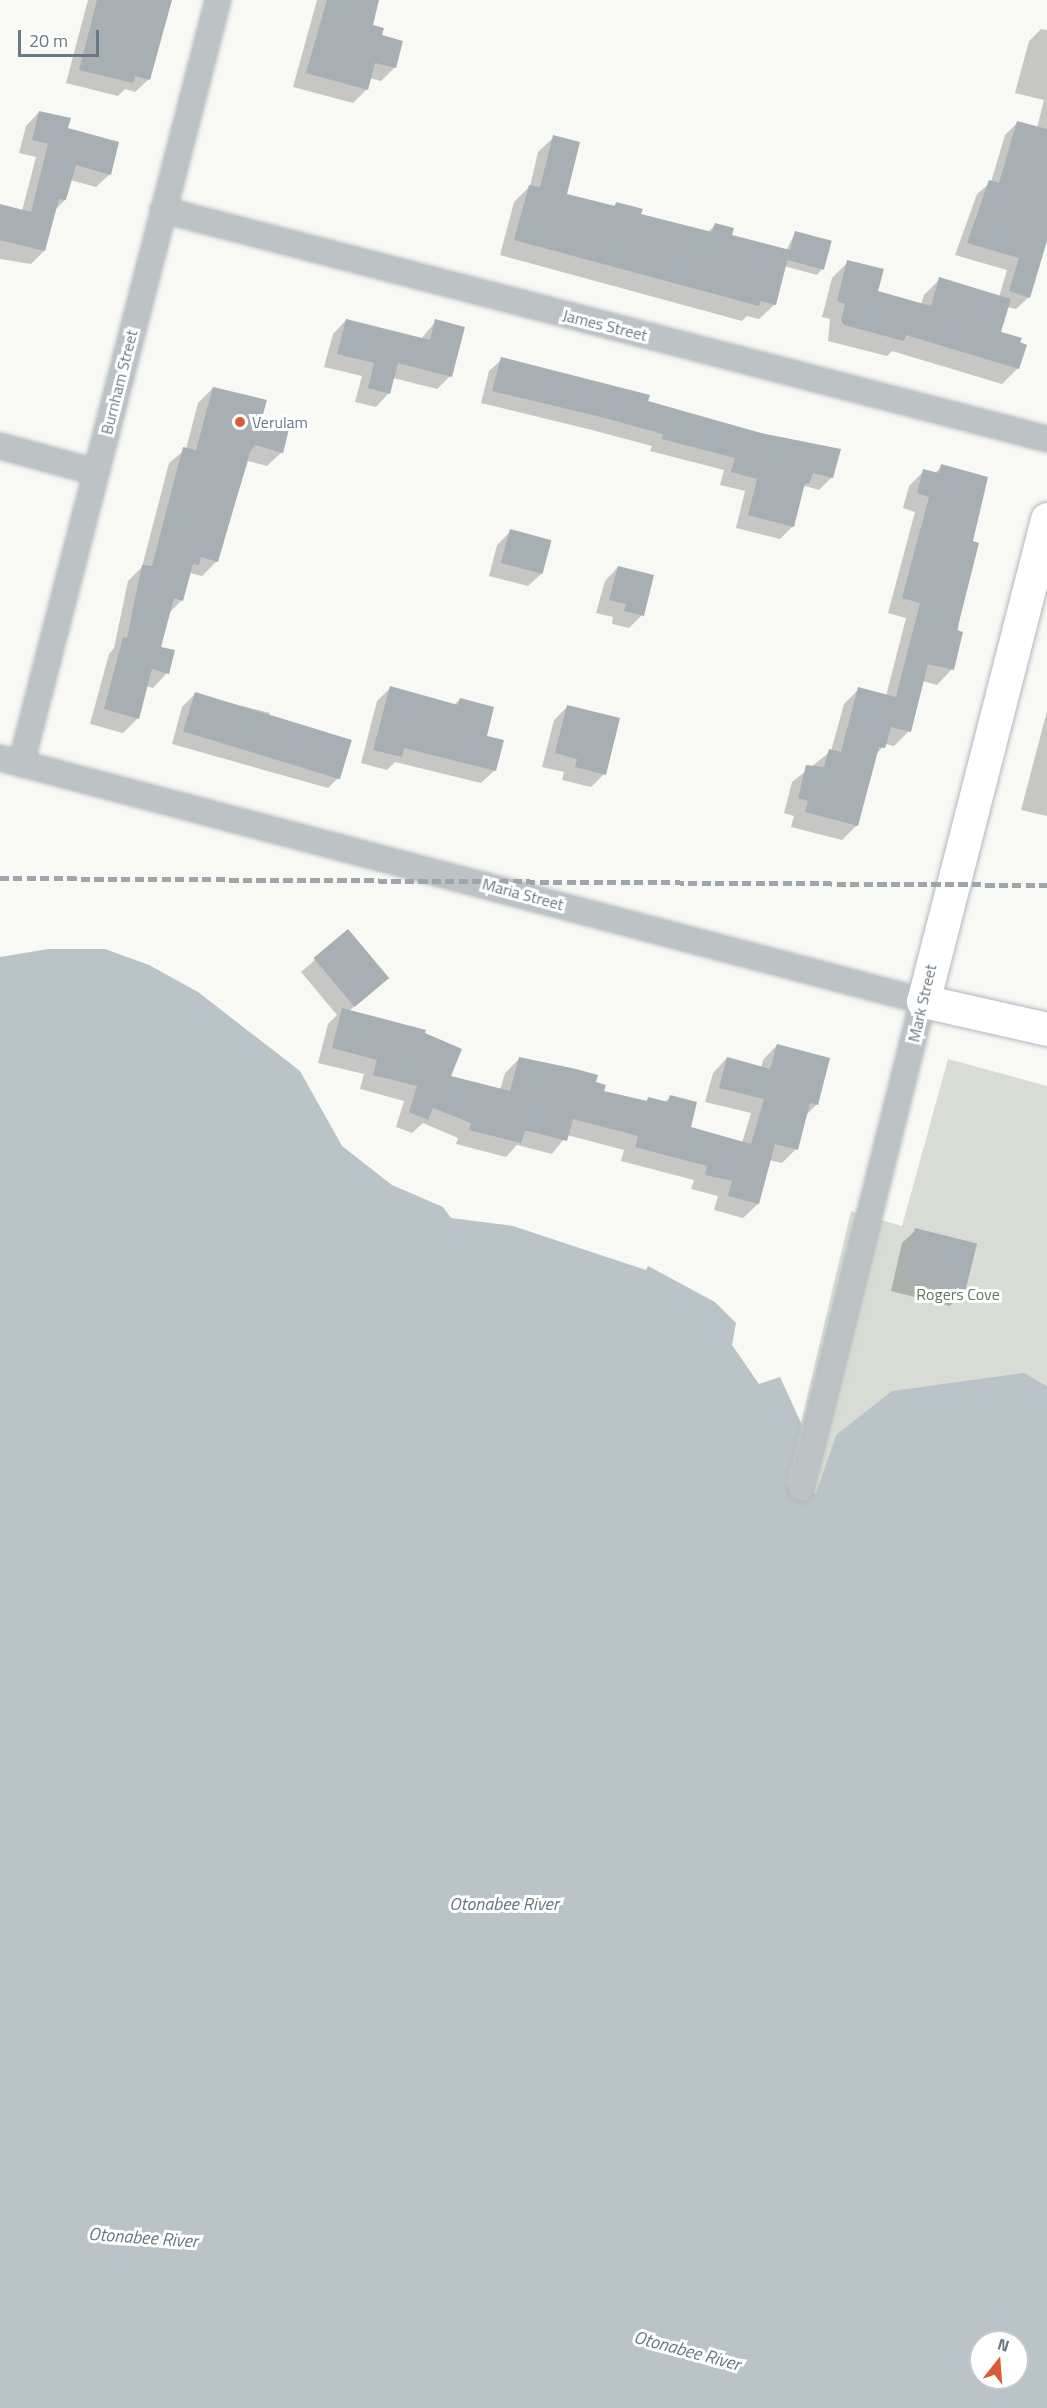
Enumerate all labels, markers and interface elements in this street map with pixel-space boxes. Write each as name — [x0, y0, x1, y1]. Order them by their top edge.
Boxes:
scale bar — [21, 18, 102, 56]
text: 20 m — [29, 27, 68, 54]
street label: James Street — [561, 305, 649, 345]
street label: Burnham Street — [97, 328, 141, 436]
place label: Verulam — [252, 412, 308, 432]
marker: Verulam — [233, 415, 247, 429]
street label: Maria Street — [480, 874, 566, 914]
street label: Mark Street — [904, 962, 940, 1044]
park label: Rogers Cove — [916, 1284, 1000, 1304]
water label: Otonabee River — [449, 1893, 559, 1915]
water label: Otonabee River — [88, 2223, 198, 2253]
water label: Otonabee River — [631, 2326, 743, 2376]
north arrow — [969, 2330, 1029, 2390]
text: N — [995, 2332, 1012, 2358]

